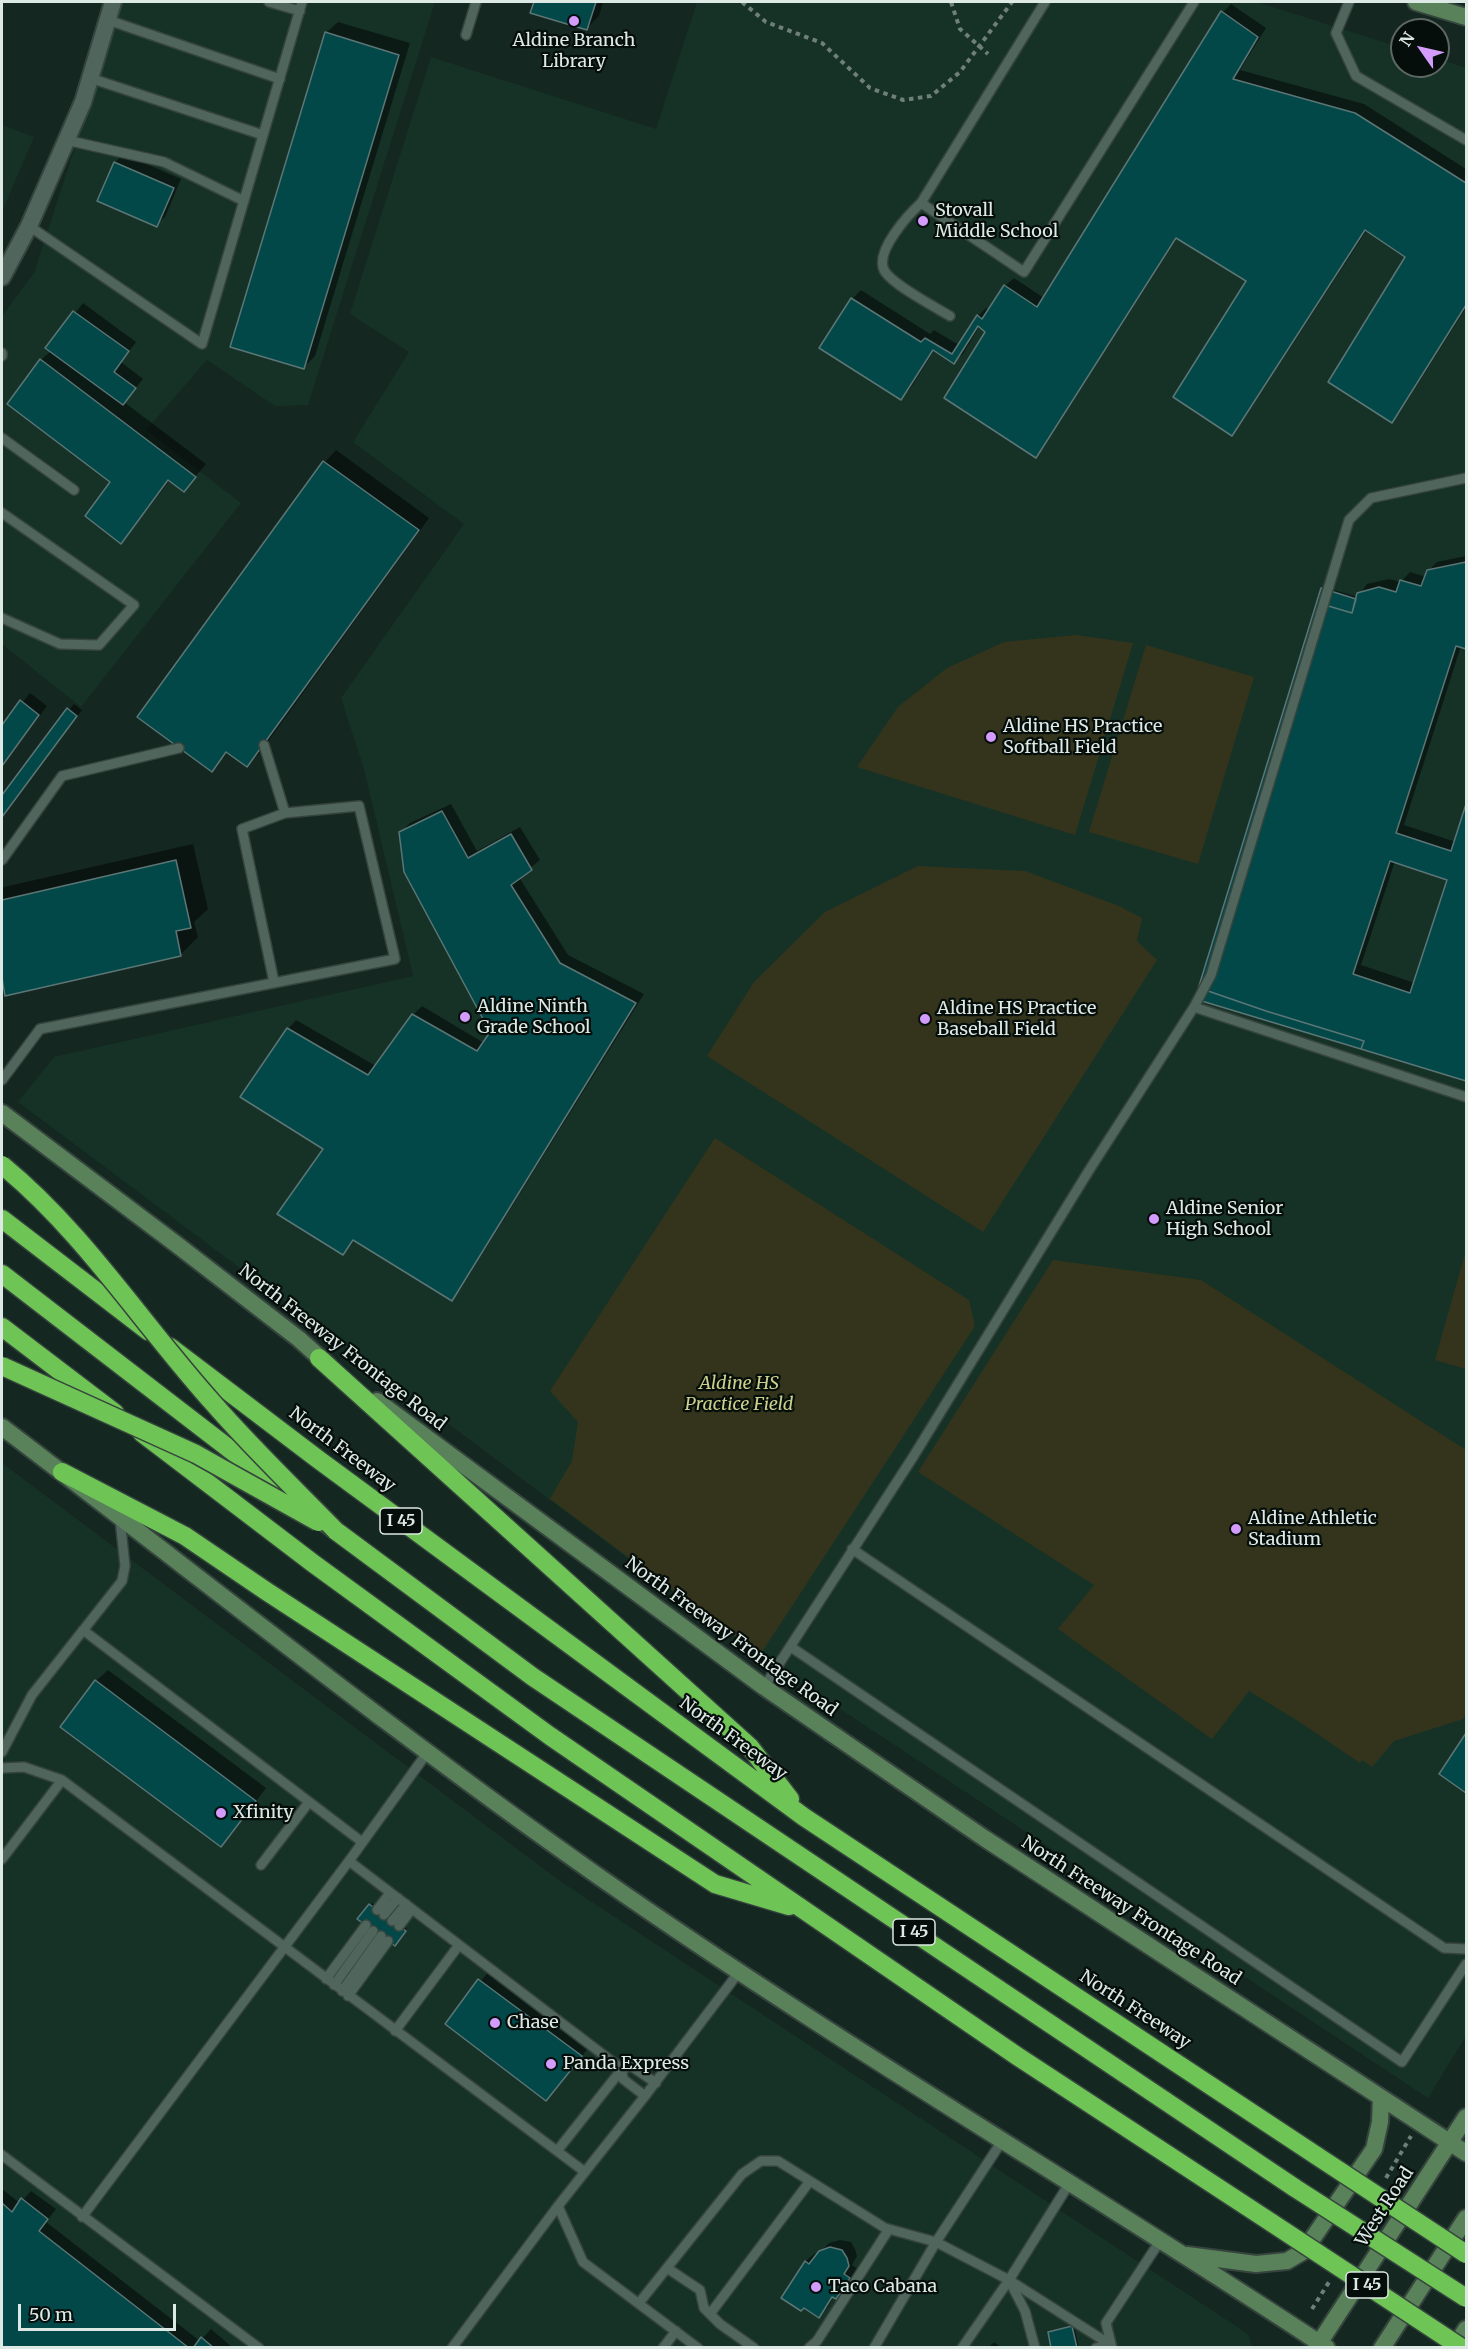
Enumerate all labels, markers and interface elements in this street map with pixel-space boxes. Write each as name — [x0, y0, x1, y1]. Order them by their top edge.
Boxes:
marker: Aldine Branch Library — [567, 14, 581, 28]
north arrow — [1390, 18, 1450, 78]
text: N — [1395, 28, 1419, 50]
place label: Aldine Branch Library — [512, 30, 636, 72]
place label: Stovall Middle School — [935, 200, 1058, 242]
marker: Stovall Middle School — [916, 214, 930, 228]
place label: Aldine HS Practice Softball Field — [1003, 716, 1162, 758]
marker: Aldine HS Practice Softball Field — [984, 730, 998, 744]
place label: Aldine Ninth Grade School — [477, 996, 591, 1038]
place label: Aldine HS Practice Baseball Field — [937, 998, 1096, 1040]
marker: Aldine Ninth Grade School — [458, 1010, 472, 1024]
marker: Aldine HS Practice Baseball Field — [918, 1012, 932, 1026]
place label: Aldine Senior High School — [1166, 1198, 1283, 1240]
marker: Aldine Senior High School — [1147, 1212, 1161, 1226]
street label: North Freeway Frontage Road — [234, 1260, 450, 1436]
park label: Aldine HS Practice Field — [685, 1373, 793, 1416]
street label: North Freeway — [284, 1403, 400, 1497]
road number: I 45 — [380, 1508, 422, 1534]
place label: Aldine Athletic Stadium — [1248, 1508, 1377, 1550]
marker: Aldine Athletic Stadium — [1229, 1522, 1243, 1536]
street label: North Freeway Frontage Road — [621, 1553, 841, 1721]
street label: North Freeway — [675, 1693, 791, 1785]
place label: Xfinity — [233, 1802, 294, 1824]
marker: Xfinity — [214, 1806, 228, 1820]
street label: North Freeway Frontage Road — [1017, 1832, 1245, 1990]
road number: I 45 — [893, 1919, 935, 1945]
street label: North Freeway — [1076, 1966, 1194, 2054]
place label: Chase — [507, 2012, 559, 2034]
marker: Chase — [488, 2016, 502, 2030]
place label: Panda Express — [563, 2053, 689, 2075]
marker: Panda Express — [544, 2057, 558, 2071]
street label: West Road — [1351, 2163, 1419, 2251]
road number: I 45 — [1346, 2272, 1388, 2298]
place label: Taco Cabana — [828, 2276, 937, 2298]
marker: Taco Cabana — [809, 2280, 823, 2294]
scale bar — [21, 2292, 178, 2330]
text: 50 m — [29, 2303, 73, 2326]

